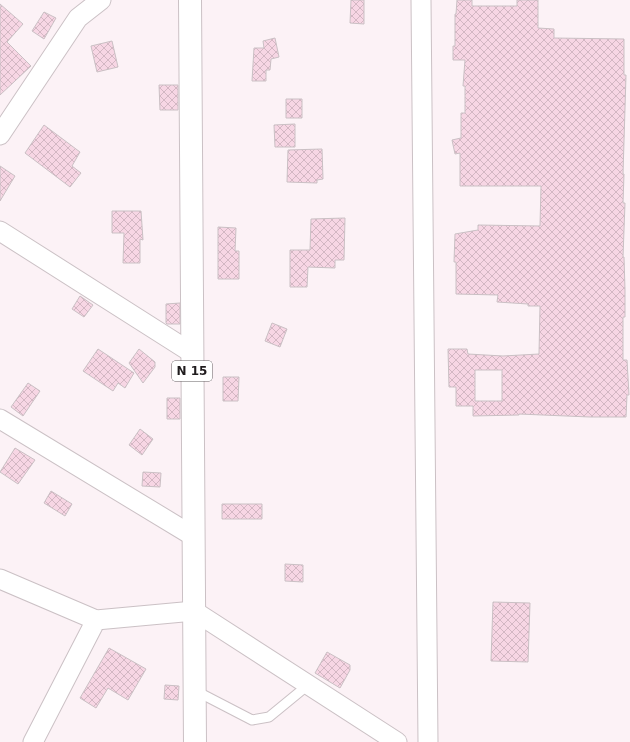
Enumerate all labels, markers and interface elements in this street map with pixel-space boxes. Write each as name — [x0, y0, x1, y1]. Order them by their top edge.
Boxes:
road number: N 15 — [172, 361, 212, 381]

